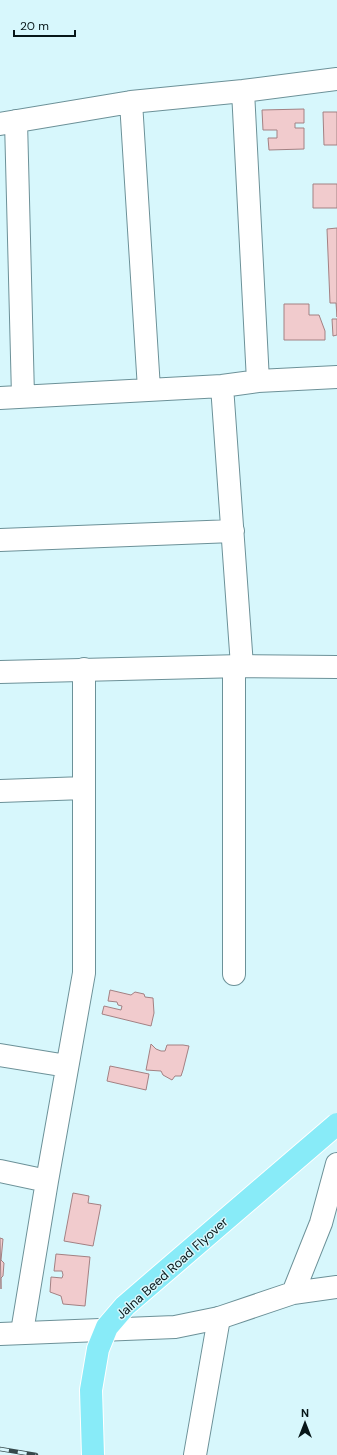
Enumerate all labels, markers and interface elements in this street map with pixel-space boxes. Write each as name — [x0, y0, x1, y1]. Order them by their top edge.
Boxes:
scale bar — [14, 12, 75, 38]
text: 20 m — [20, 18, 49, 34]
street label: Jalna Beed Road Flyover — [112, 1213, 232, 1323]
north arrow — [285, 1403, 325, 1443]
text: N — [301, 1406, 309, 1420]

